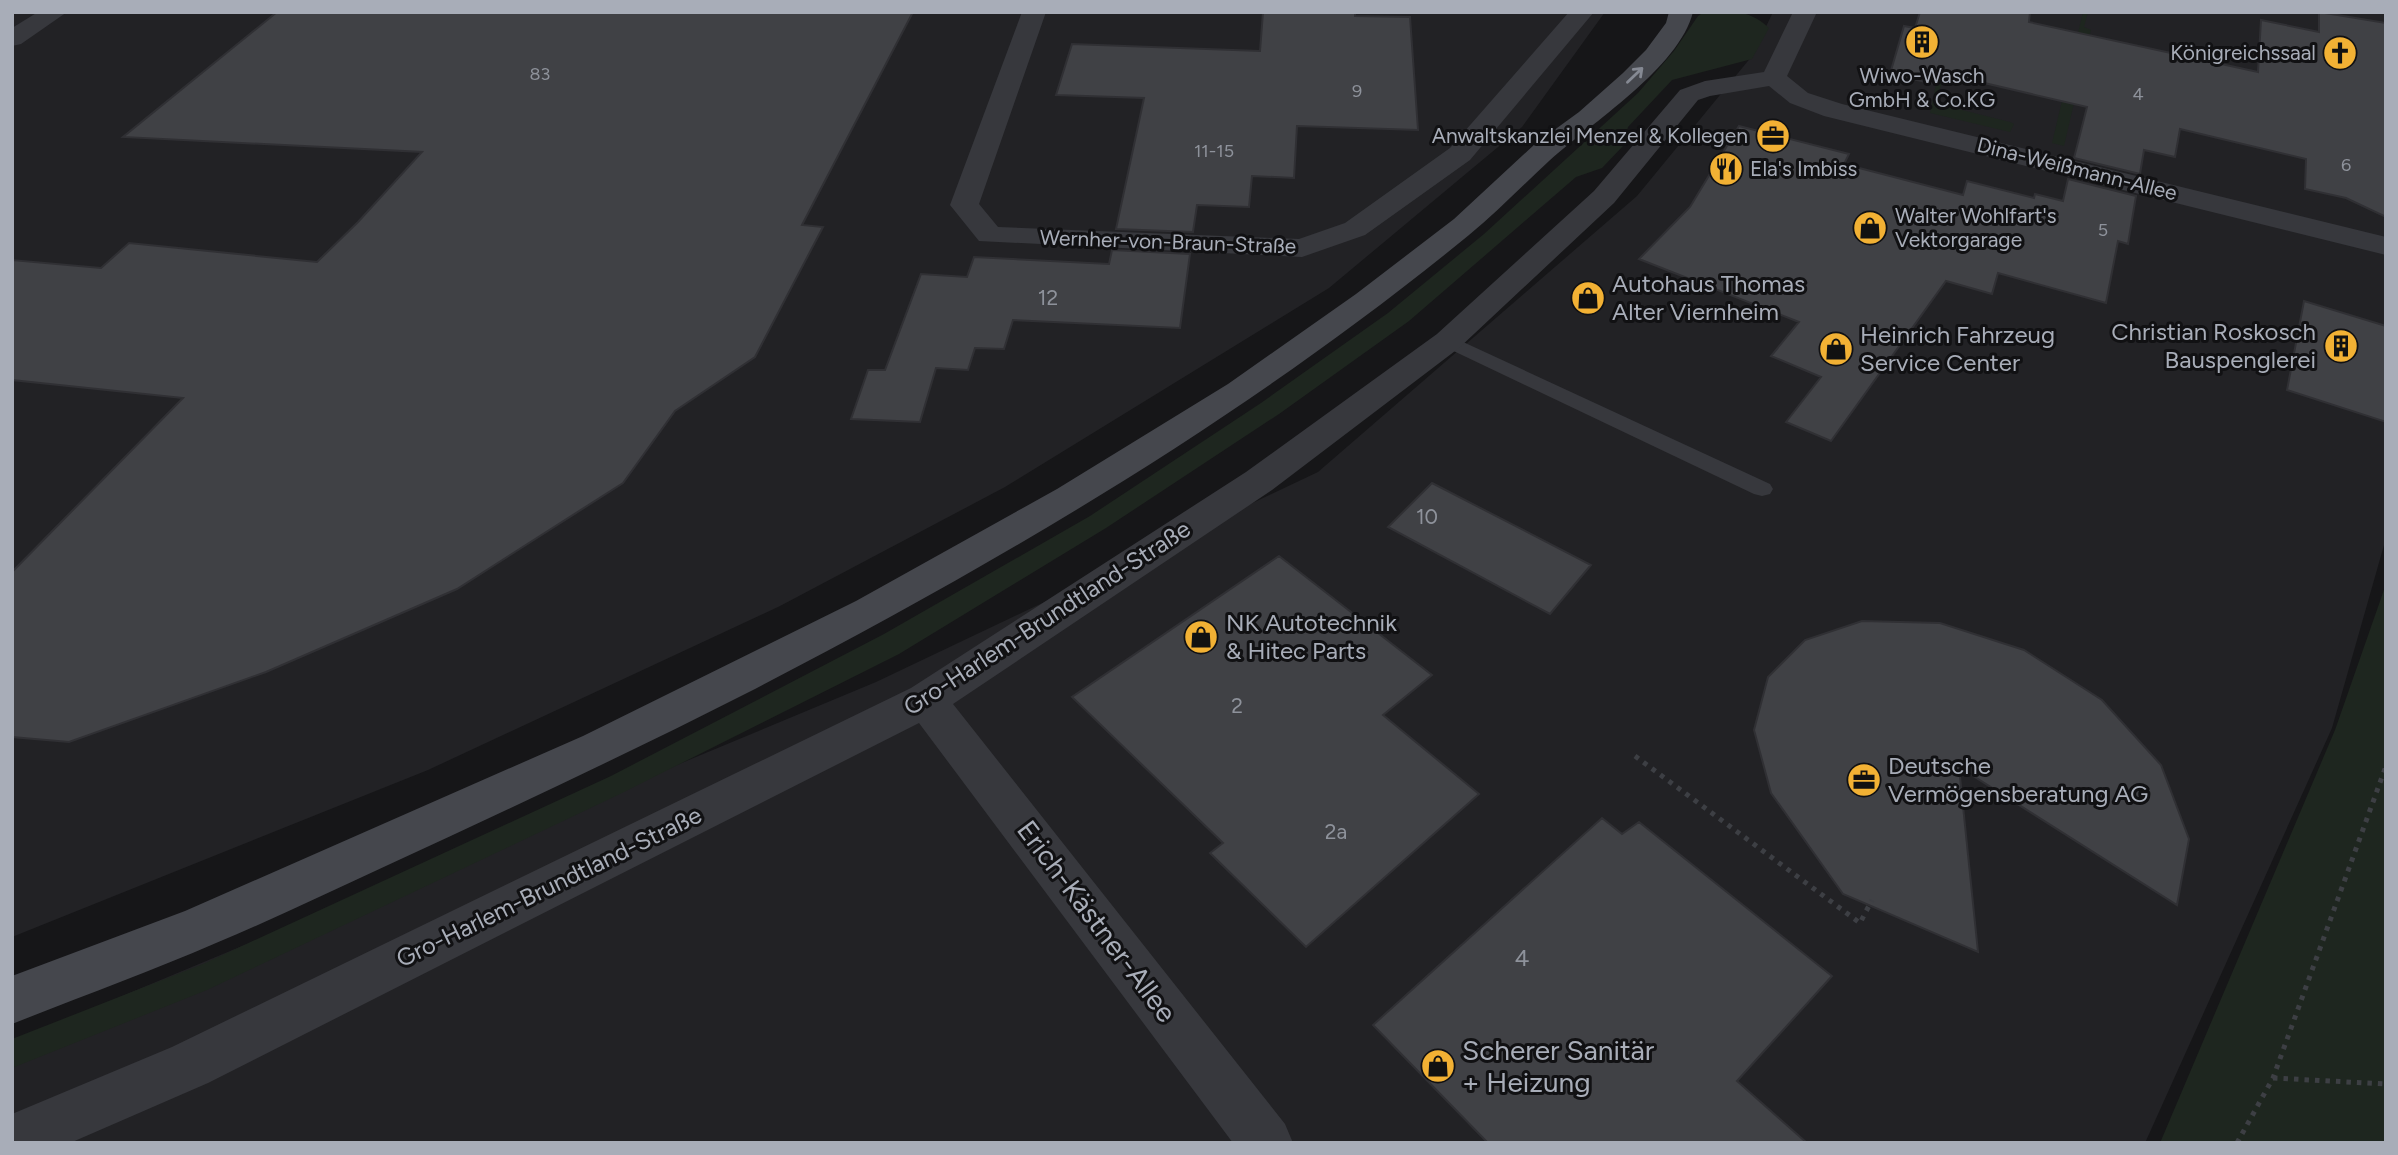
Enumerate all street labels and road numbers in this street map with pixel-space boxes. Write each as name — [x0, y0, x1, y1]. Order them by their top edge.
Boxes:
street label: Dina-Weißmann-Allee — [1975, 132, 2180, 205]
street label: Wernher-von-Braun-Straße — [1039, 225, 1297, 258]
street label: Gro-Harlem-Brundtland-Straße — [898, 514, 1196, 721]
street label: Gro-Harlem-Brundtland-Straße — [391, 800, 706, 973]
street label: Erich-Kästner-Allee — [1010, 813, 1184, 1029]

